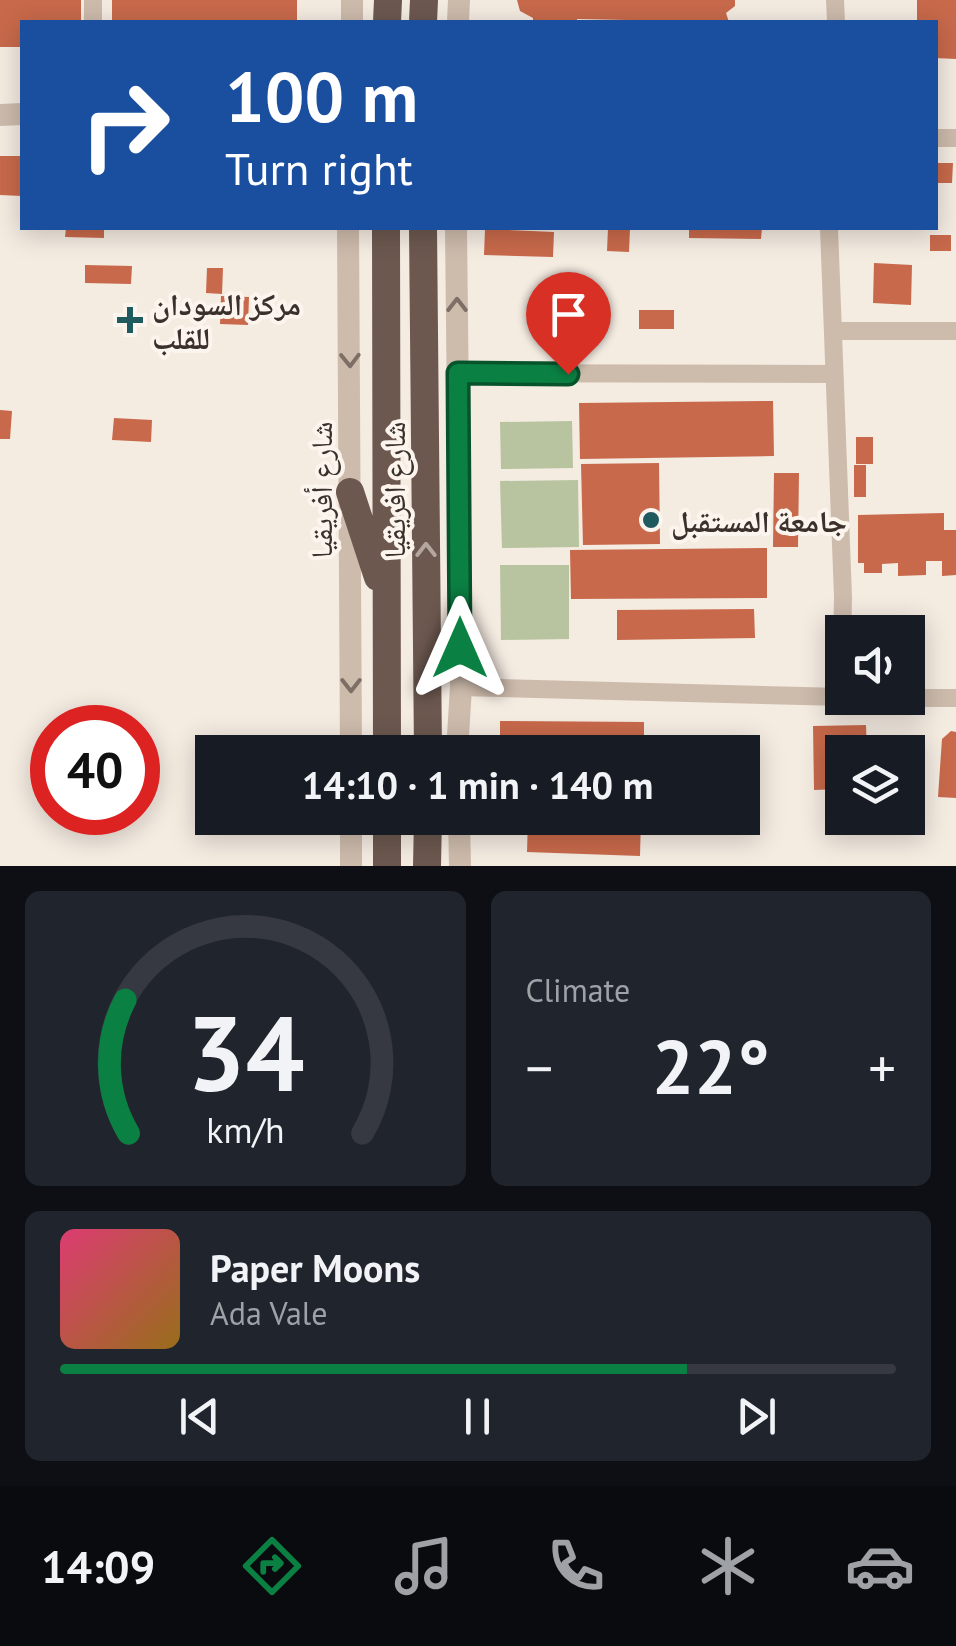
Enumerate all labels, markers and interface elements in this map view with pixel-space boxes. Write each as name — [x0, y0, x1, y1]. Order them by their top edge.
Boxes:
text: 100 m — [225, 51, 418, 141]
icon: right — [60, 60, 190, 190]
text: Turn right — [225, 139, 413, 197]
pin — [526, 272, 611, 375]
place label: مركز السودان للقلب — [152, 284, 301, 357]
icon: arrive — [541, 287, 596, 342]
one-way arrow — [446, 297, 468, 312]
marker: مركز السودان للقلب — [117, 307, 143, 333]
one-way arrow — [339, 352, 361, 368]
street label: شارع أفريقيا — [301, 421, 341, 559]
street label: شارع افريقيا — [374, 421, 414, 559]
place label: جامعة المستقبل — [671, 501, 847, 540]
marker: جامعة المستقبل — [640, 509, 662, 531]
one-way arrow — [415, 542, 437, 558]
position arrow — [408, 596, 512, 700]
map controls — [825, 615, 925, 835]
button: sound — [825, 615, 925, 715]
one-way arrow — [340, 678, 362, 693]
speed limit sign: 40 — [30, 705, 160, 835]
button: layers — [825, 735, 925, 835]
text: 14:10 · 1 min · 140 m — [302, 760, 653, 809]
text: Climate — [526, 969, 630, 1011]
text: 34 — [186, 985, 304, 1120]
text: 22° — [652, 1018, 770, 1115]
text: − — [526, 1032, 553, 1103]
text: + — [868, 1032, 896, 1103]
text: km/h — [206, 1107, 284, 1153]
text: Paper Moons — [210, 1243, 420, 1292]
text: Ada Vale — [210, 1292, 327, 1334]
icon: previous — [172, 1389, 227, 1444]
icon: pause — [450, 1389, 505, 1444]
icon: next — [729, 1389, 784, 1444]
icon: directions — [237, 1531, 307, 1601]
icon: music — [389, 1531, 459, 1601]
icon: phone — [541, 1531, 611, 1601]
icon: climate — [693, 1531, 763, 1601]
icon: car — [845, 1531, 915, 1601]
text: 14:09 — [41, 1537, 155, 1595]

